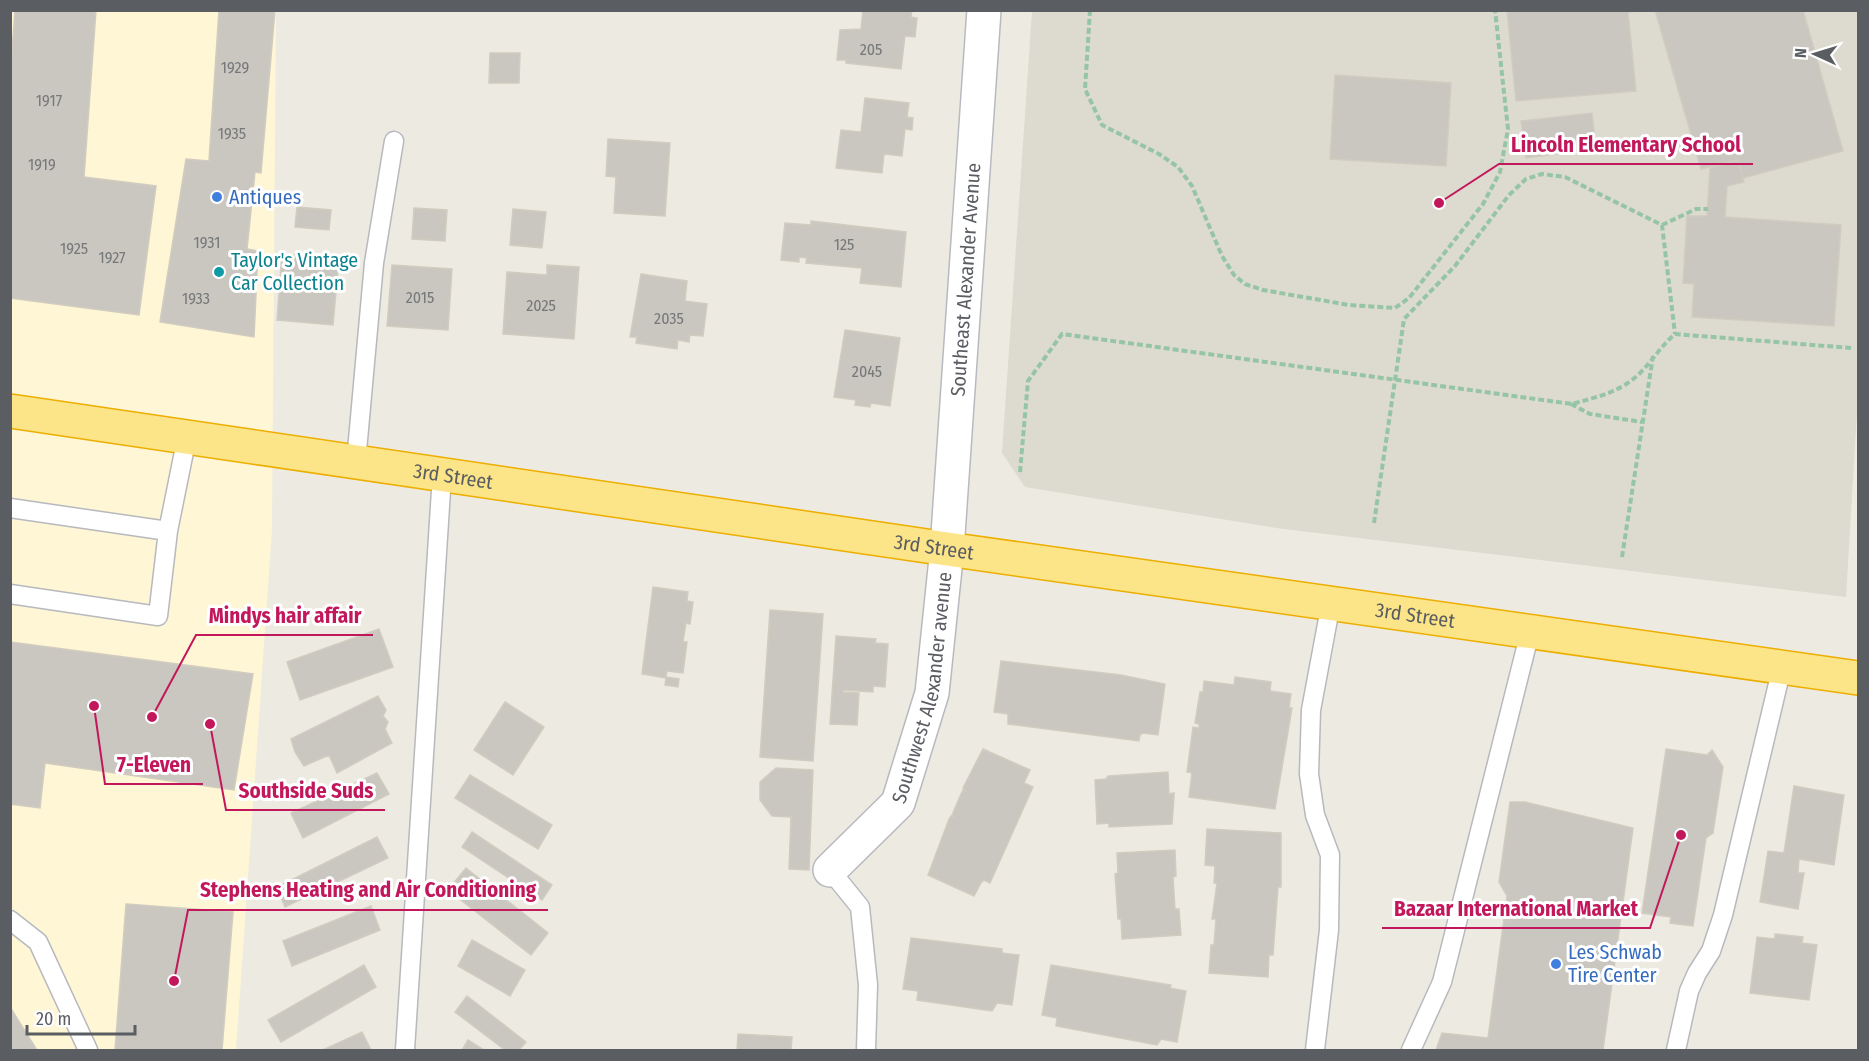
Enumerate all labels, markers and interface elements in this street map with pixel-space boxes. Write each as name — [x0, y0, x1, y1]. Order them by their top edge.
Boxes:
north arrow — [1785, 24, 1845, 84]
house number: 205 — [860, 40, 882, 59]
text: N — [1791, 48, 1810, 58]
house number: 1929 — [221, 58, 249, 77]
house number: 1917 — [36, 91, 63, 110]
house number: 1935 — [218, 124, 246, 143]
callout: Lincoln Elementary School — [1499, 125, 1753, 164]
text: Lincoln Elementary School — [1511, 132, 1741, 158]
house number: 1919 — [28, 155, 56, 174]
street label: Southeast Alexander Avenue — [946, 162, 985, 397]
place label: Antiques — [229, 185, 301, 209]
marker: Antiques — [210, 190, 224, 204]
house number: 1931 — [194, 233, 220, 252]
house number: 125 — [834, 235, 854, 254]
house number: 1925 — [60, 239, 88, 258]
house number: 1927 — [98, 248, 126, 267]
place label: Taylor's Vintage Car Collection — [231, 248, 358, 295]
marker: Taylor's Vintage Car Collection — [212, 265, 226, 279]
house number: 2015 — [406, 288, 434, 307]
house number: 1933 — [182, 289, 210, 308]
house number: 2025 — [526, 296, 556, 315]
house number: 2035 — [654, 309, 684, 328]
house number: 2045 — [852, 362, 882, 381]
street label: 3rd Street — [412, 459, 495, 494]
street label: 3rd Street — [893, 529, 976, 565]
street label: Southwest Alexander avenue — [887, 571, 957, 806]
callout: Mindys hair affair — [196, 596, 373, 635]
street label: 3rd Street — [1374, 598, 1457, 633]
text: Mindys hair affair — [209, 603, 362, 629]
callout: 7-Eleven — [105, 745, 203, 784]
text: 7-Eleven — [117, 752, 191, 778]
callout: Southside Suds — [226, 771, 385, 810]
text: Southside Suds — [239, 778, 373, 804]
callout: Stephens Heating and Air Conditioning — [188, 871, 548, 910]
text: Stephens Heating and Air Conditioning — [200, 877, 537, 903]
callout: Bazaar International Market — [1382, 889, 1650, 928]
text: Bazaar International Market — [1394, 896, 1639, 922]
place label: Les Schwab Tire Center — [1568, 940, 1662, 987]
marker: Les Schwab Tire Center — [1549, 957, 1563, 971]
scale bar — [27, 998, 135, 1036]
text: 20 m — [36, 1008, 71, 1030]

